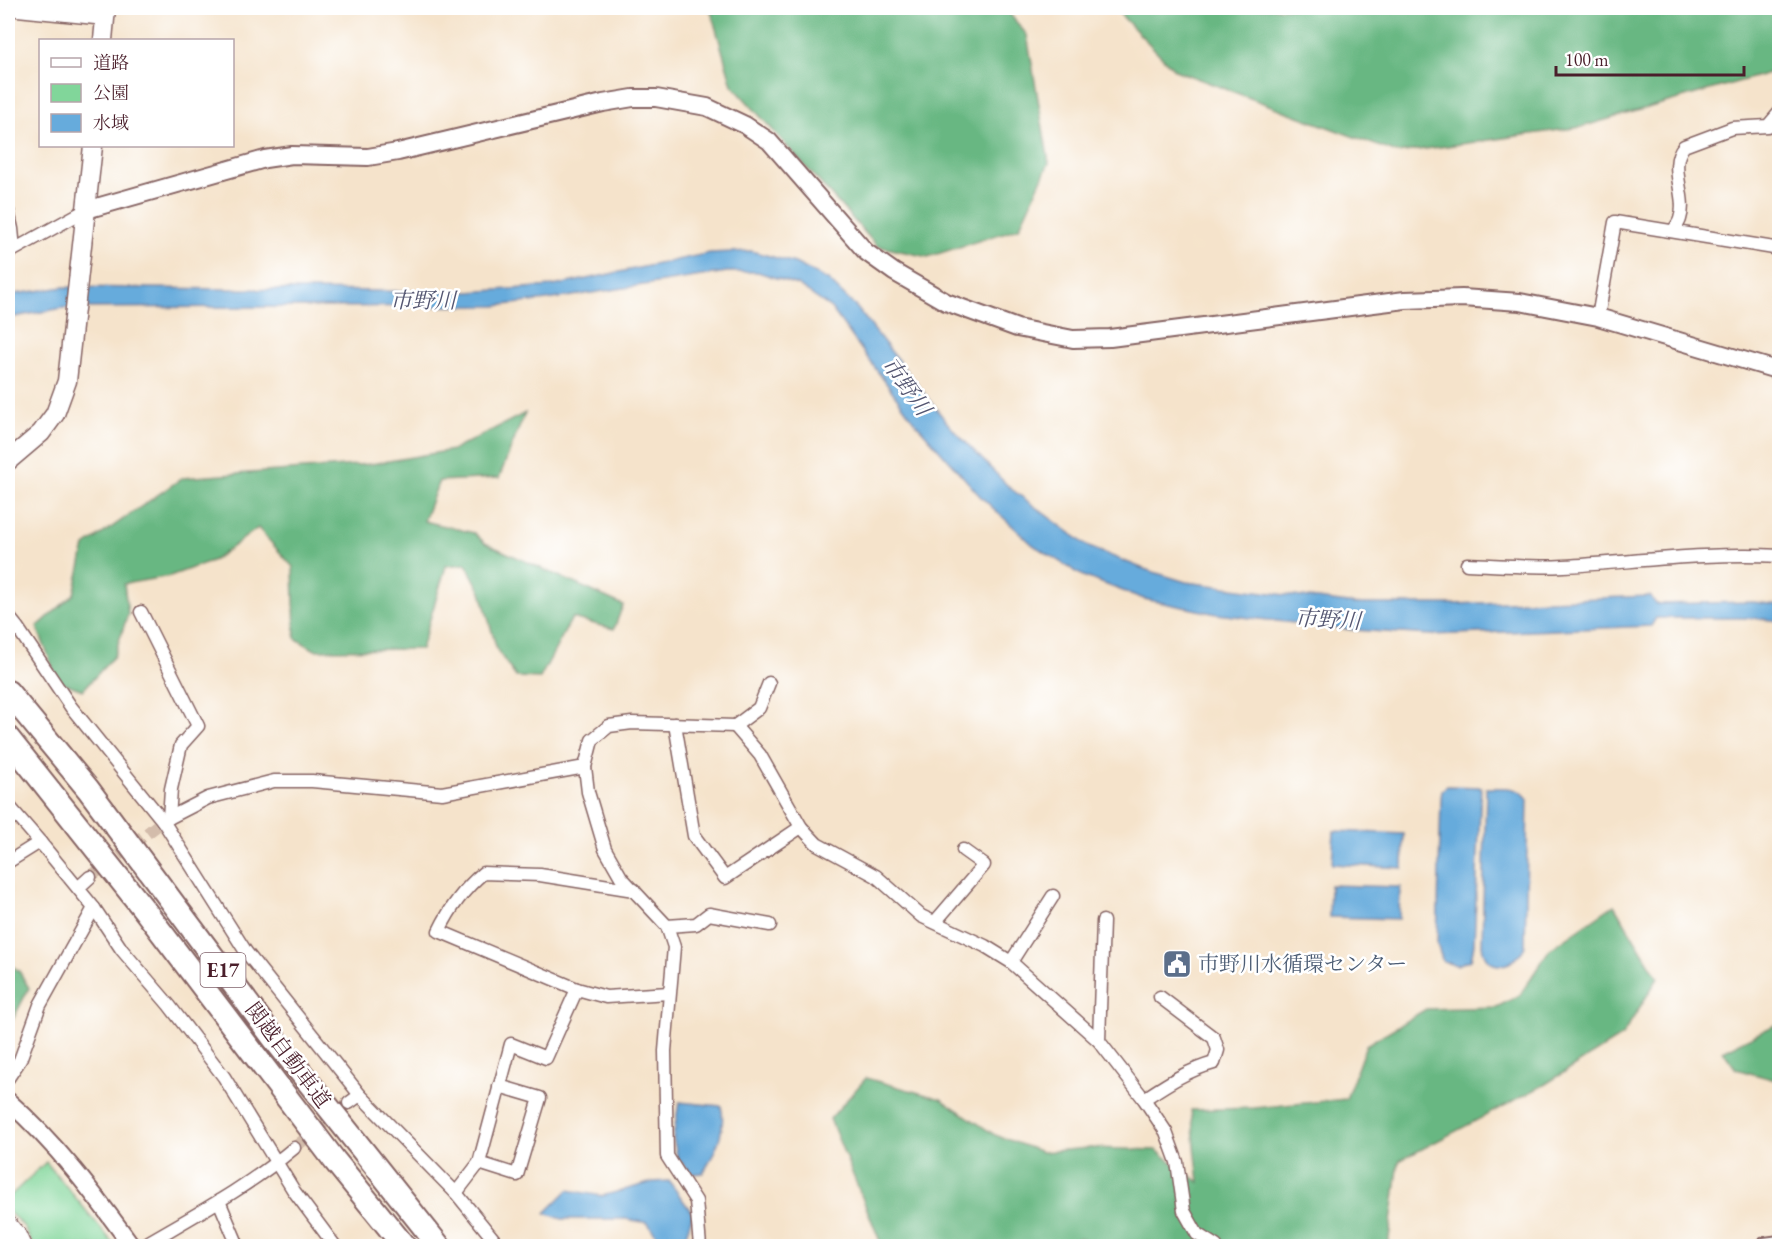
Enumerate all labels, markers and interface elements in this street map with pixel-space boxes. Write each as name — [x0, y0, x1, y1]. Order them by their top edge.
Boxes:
legend — [39, 39, 234, 147]
scale bar — [1556, 39, 1744, 77]
text: 100 m — [1565, 48, 1609, 71]
text: 道路 — [93, 51, 129, 74]
text: 公園 — [93, 81, 129, 104]
text: 水域 — [93, 111, 129, 134]
water label: 市野川 — [390, 286, 458, 315]
water label: 市野川 — [875, 351, 939, 423]
water label: 市野川 — [1294, 603, 1364, 636]
public building icon: 市野川水循環センター — [1161, 948, 1193, 980]
place label: 市野川水循環センター — [1198, 950, 1407, 977]
road number: E17 — [200, 953, 246, 987]
street label: 関越自動車道 — [240, 996, 337, 1113]

